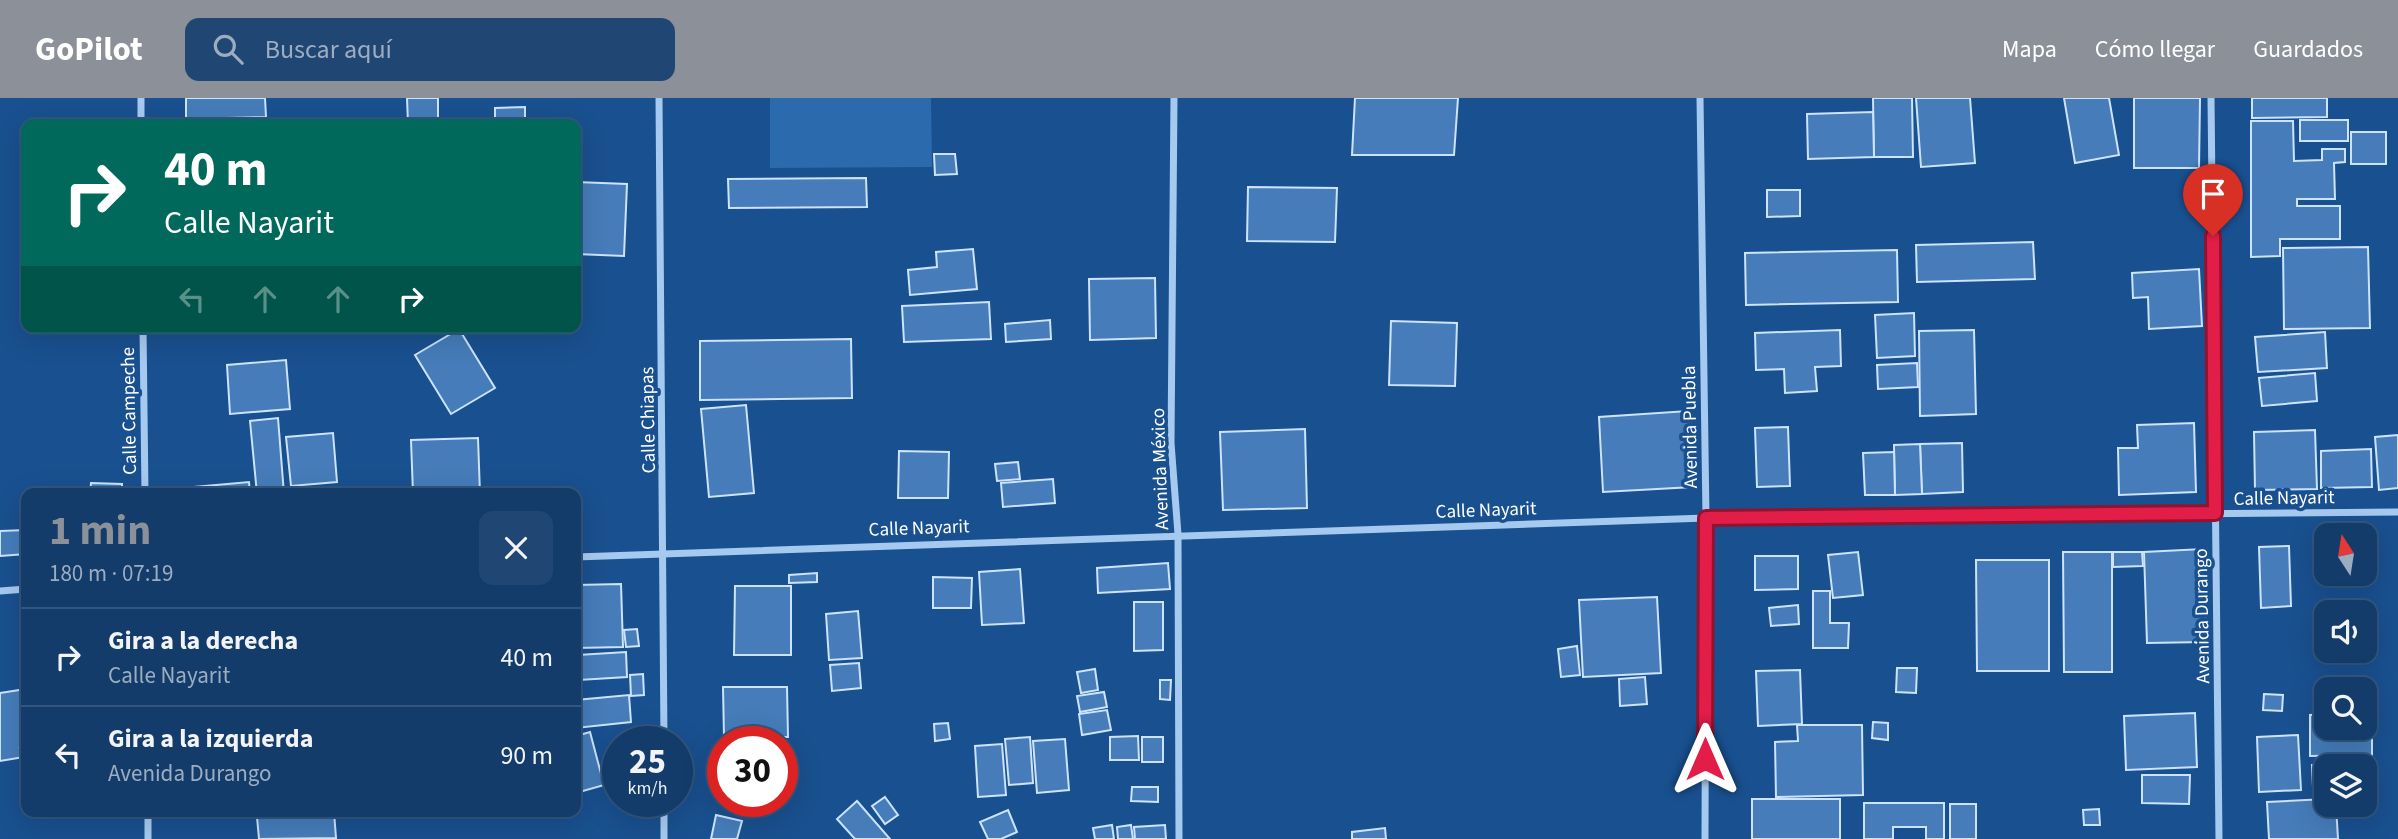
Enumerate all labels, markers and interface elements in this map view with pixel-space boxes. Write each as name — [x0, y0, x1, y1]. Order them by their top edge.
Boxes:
search box — [185, 18, 675, 81]
text: GoPilot — [35, 26, 143, 73]
icon: search — [209, 30, 247, 68]
text: Buscar aquí — [265, 31, 392, 68]
text: Mapa — [2002, 32, 2057, 67]
text: Cómo llegar — [2095, 32, 2215, 67]
text: Guardados — [2253, 32, 2363, 67]
text: 40 m — [164, 135, 268, 205]
icon: right — [49, 147, 140, 238]
pin — [2183, 164, 2243, 236]
icon: arrive — [2194, 175, 2232, 213]
text: Calle Nayarit — [164, 200, 334, 246]
icon: left — [173, 280, 211, 318]
icon: ahead — [246, 280, 284, 318]
icon: ahead — [319, 280, 357, 318]
icon: right — [392, 280, 430, 318]
street label: Calle Campeche — [115, 347, 144, 475]
street label: Avenida Puebla — [1676, 365, 1705, 489]
street label: Calle Chiapas — [634, 366, 663, 474]
street label: Avenida México — [1145, 407, 1176, 530]
street label: Calle Nayarit — [2233, 484, 2335, 513]
street label: Calle Nayarit — [1435, 495, 1538, 526]
text: 1 min — [49, 501, 151, 561]
button: close — [479, 511, 553, 585]
street label: Calle Nayarit — [868, 513, 971, 544]
north arrow — [2314, 523, 2376, 586]
map controls — [2314, 523, 2377, 817]
street label: Avenida Durango — [2188, 548, 2217, 684]
text: 180 m · 07:19 — [49, 557, 173, 590]
button: sound — [2314, 600, 2377, 663]
text: Gira a la derecha — [108, 622, 298, 659]
icon: right — [49, 638, 87, 676]
text: 40 m — [500, 639, 553, 676]
text: Calle Nayarit — [108, 659, 230, 692]
button: search — [2314, 677, 2377, 740]
text: Gira a la izquierda — [108, 720, 313, 757]
position arrow — [1668, 722, 1742, 796]
speed limit sign: 30 — [707, 726, 798, 817]
icon: left — [49, 736, 87, 774]
text: 90 m — [500, 737, 553, 774]
text: 25 — [629, 737, 666, 787]
button: layers — [2314, 754, 2377, 817]
text: Avenida Durango — [108, 757, 272, 790]
text: km/h — [628, 776, 667, 801]

